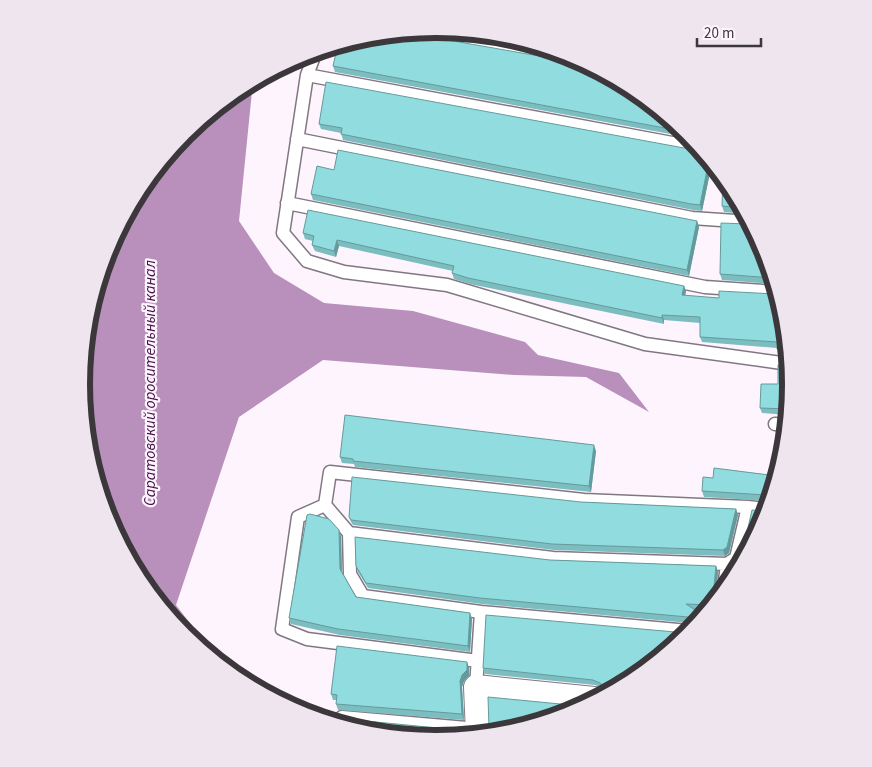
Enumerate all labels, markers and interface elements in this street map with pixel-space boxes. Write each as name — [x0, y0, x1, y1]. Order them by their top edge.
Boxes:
scale bar — [697, 15, 761, 47]
text: 20 m — [704, 23, 734, 44]
water label: Саратовский оросительный канал — [139, 260, 161, 506]

